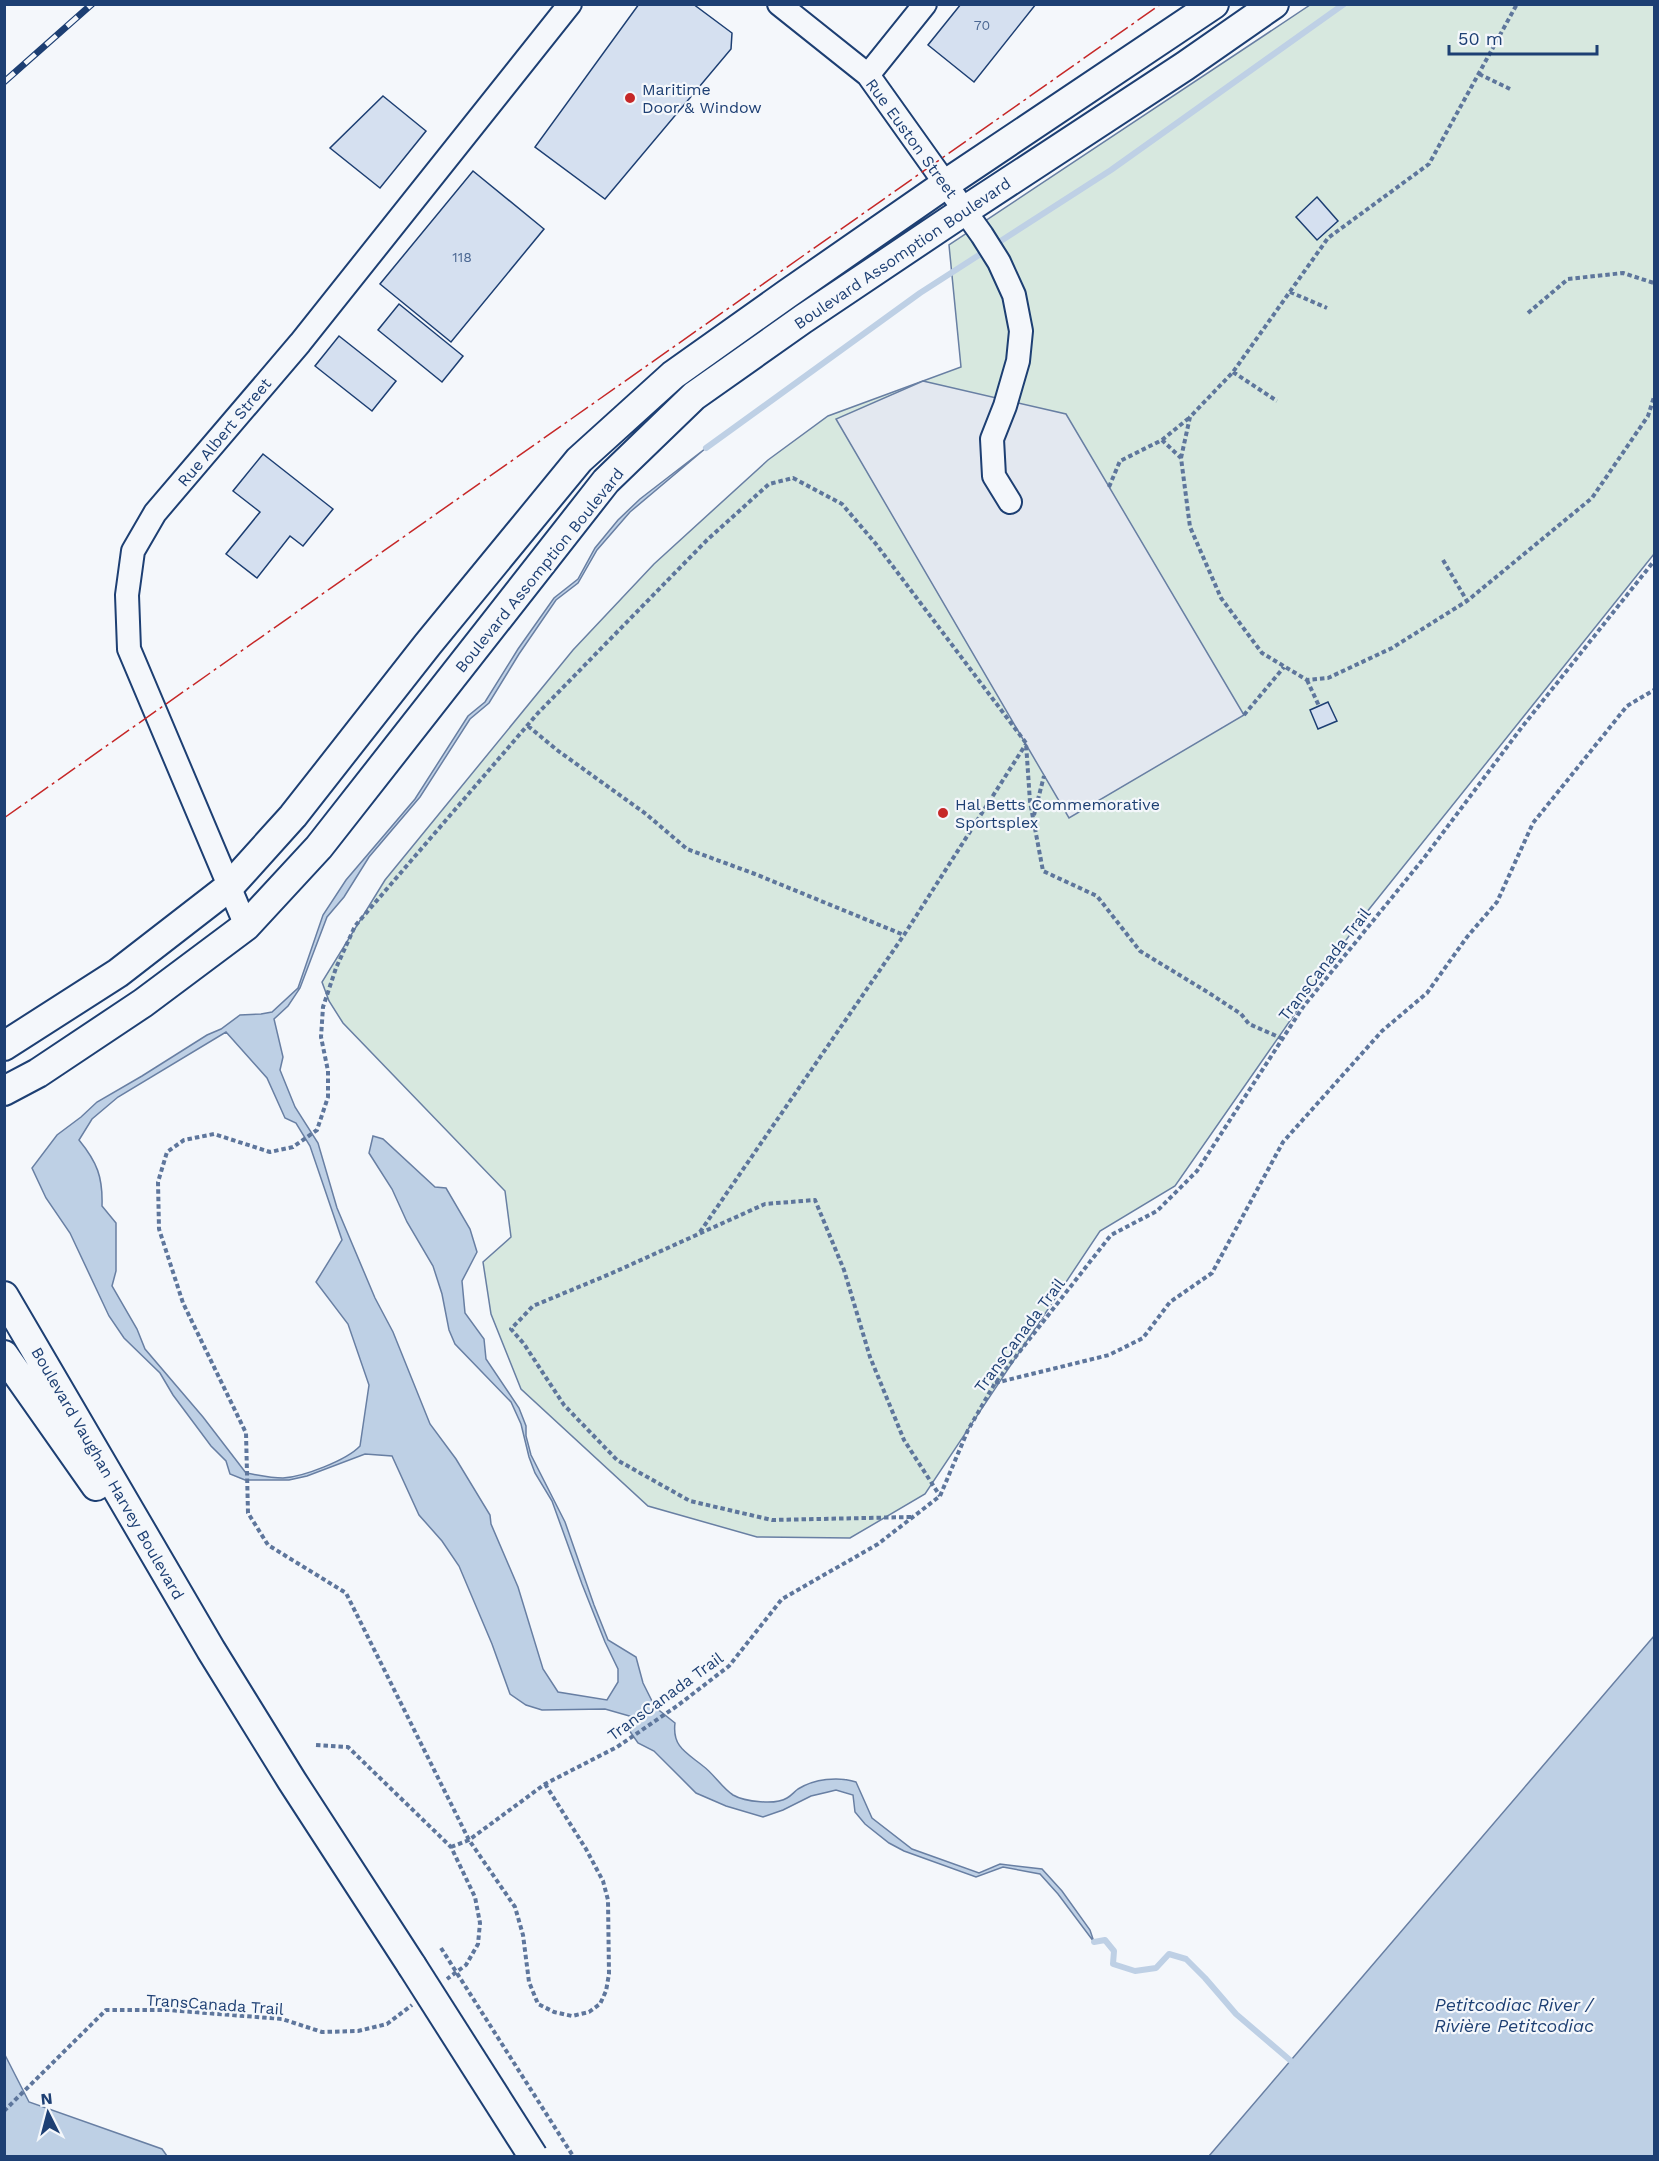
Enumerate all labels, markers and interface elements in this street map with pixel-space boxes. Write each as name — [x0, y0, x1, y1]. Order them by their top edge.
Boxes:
house number: 70 — [974, 17, 990, 33]
scale bar — [1449, 18, 1598, 56]
text: 50 m — [1458, 28, 1503, 49]
street label: Rue Euston Street — [862, 75, 962, 202]
place label: Maritime Door & Window — [642, 80, 762, 117]
marker: Maritime Door & Window — [623, 91, 637, 105]
street label: Boulevard Assomption Boulevard — [790, 174, 1014, 333]
house number: 118 — [452, 249, 472, 265]
street label: Rue Albert Street — [174, 374, 275, 490]
street label: Boulevard Assomption Boulevard — [451, 464, 628, 676]
place label: Hal Betts Commemorative Sportsplex — [955, 795, 1160, 832]
marker: Hal Betts Commemorative Sportsplex — [936, 806, 950, 820]
street label: TransCanada Trail — [1274, 904, 1374, 1025]
street label: TransCanada Trail — [970, 1274, 1069, 1396]
street label: Boulevard Vaughan Harvey Boulevard — [27, 1344, 188, 1603]
street label: TransCanada Trail — [604, 1648, 727, 1745]
street label: TransCanada Trail — [145, 1990, 285, 2019]
water label: Petitcodiac River / Rivière Petitcodiac — [1434, 1994, 1596, 2036]
north arrow — [18, 2083, 78, 2143]
text: N — [40, 2089, 53, 2109]

